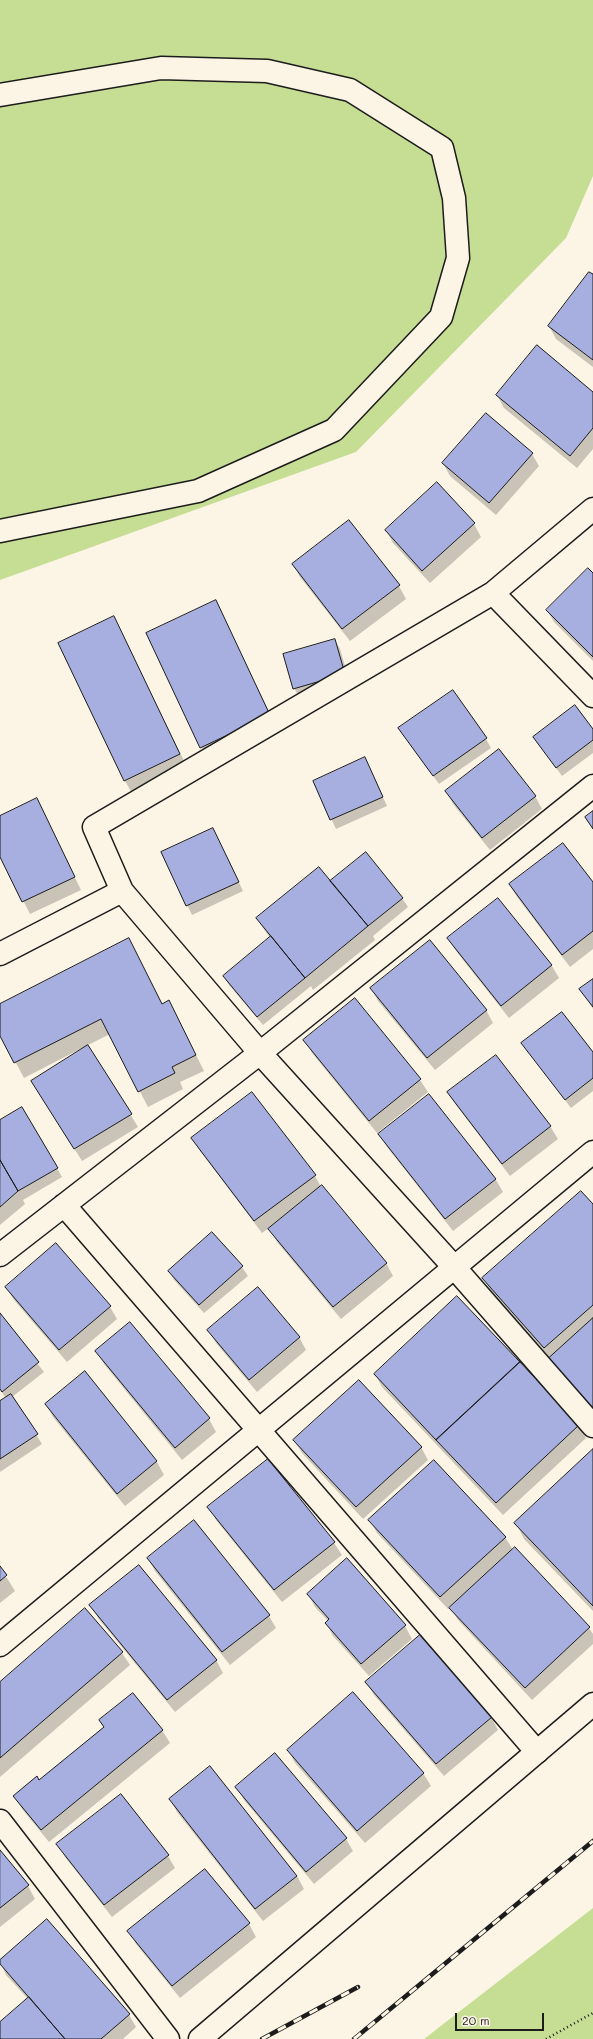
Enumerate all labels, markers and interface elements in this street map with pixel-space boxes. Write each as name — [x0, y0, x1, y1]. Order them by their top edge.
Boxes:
scale bar — [457, 2005, 546, 2031]
text: 20 m — [462, 2012, 490, 2028]

